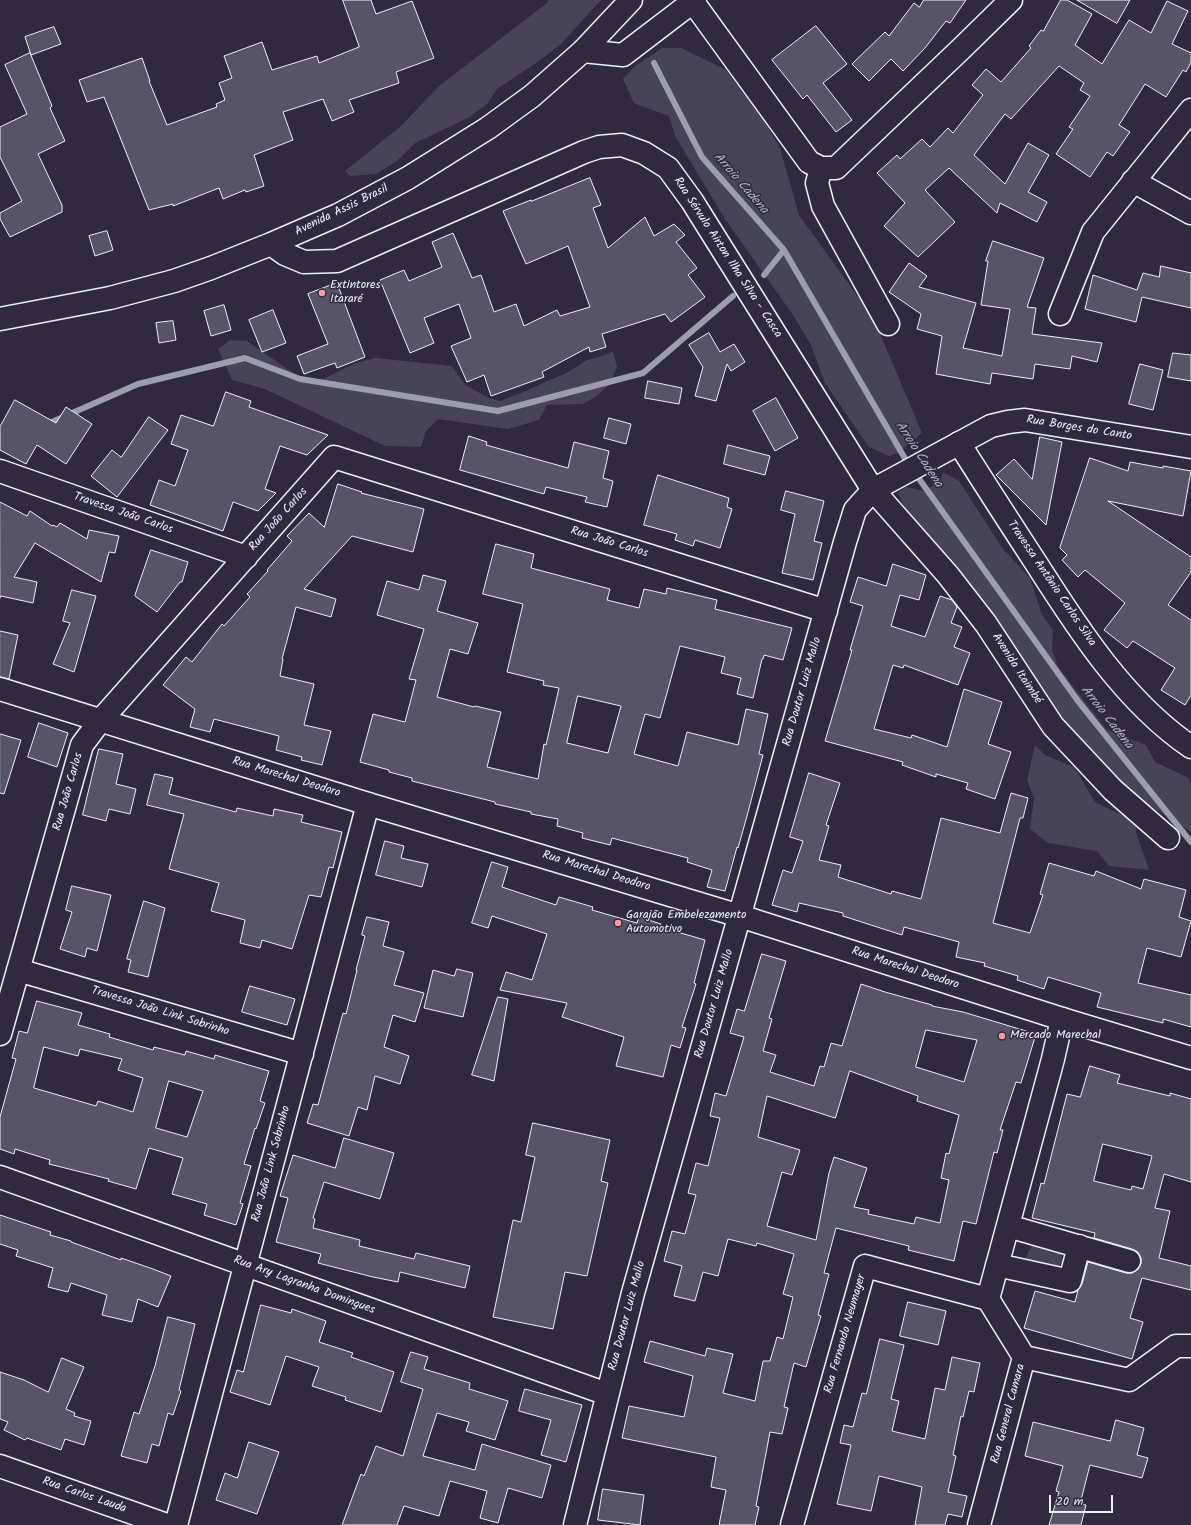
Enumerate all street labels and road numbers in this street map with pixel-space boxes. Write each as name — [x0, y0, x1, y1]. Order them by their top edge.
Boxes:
street label: Rua Sérvulo Airton Ilha Silva - Casca — [670, 175, 784, 341]
street label: Avenida Assis Brasil — [293, 182, 391, 240]
street label: Rua Borges do Canto — [1025, 414, 1133, 444]
street label: Rua João Carlos — [247, 485, 311, 555]
street label: Travessa João Carlos — [71, 490, 175, 538]
street label: Travessa Antônio Carlos Silva — [1004, 518, 1098, 650]
street label: Rua João Carlos — [568, 524, 650, 562]
street label: Avenida Itaimbé — [988, 631, 1044, 707]
street label: Rua Doutor Luiz Mallo — [781, 636, 825, 748]
street label: Rua João Carlos — [51, 751, 87, 833]
street label: Rua Marechal Deodoro — [230, 755, 342, 801]
street label: Rua Marechal Deodoro — [540, 849, 652, 895]
street label: Rua Marechal Deodoro — [849, 945, 961, 993]
street label: Rua Doutor Luiz Mallo — [693, 948, 737, 1060]
street label: Travessa João Link Sobrinho — [89, 984, 231, 1040]
street label: Rua João Link Sobrinho — [250, 1104, 294, 1224]
street label: Rua Ary Lagranha Domingues — [231, 1254, 377, 1318]
street label: Rua Doutor Luiz Mallo — [606, 1260, 650, 1372]
street label: Rua Fernando Neumayer — [822, 1273, 870, 1395]
street label: Rua General Camara — [989, 1363, 1029, 1465]
street label: Rua Carlos Lauda — [40, 1475, 128, 1517]

